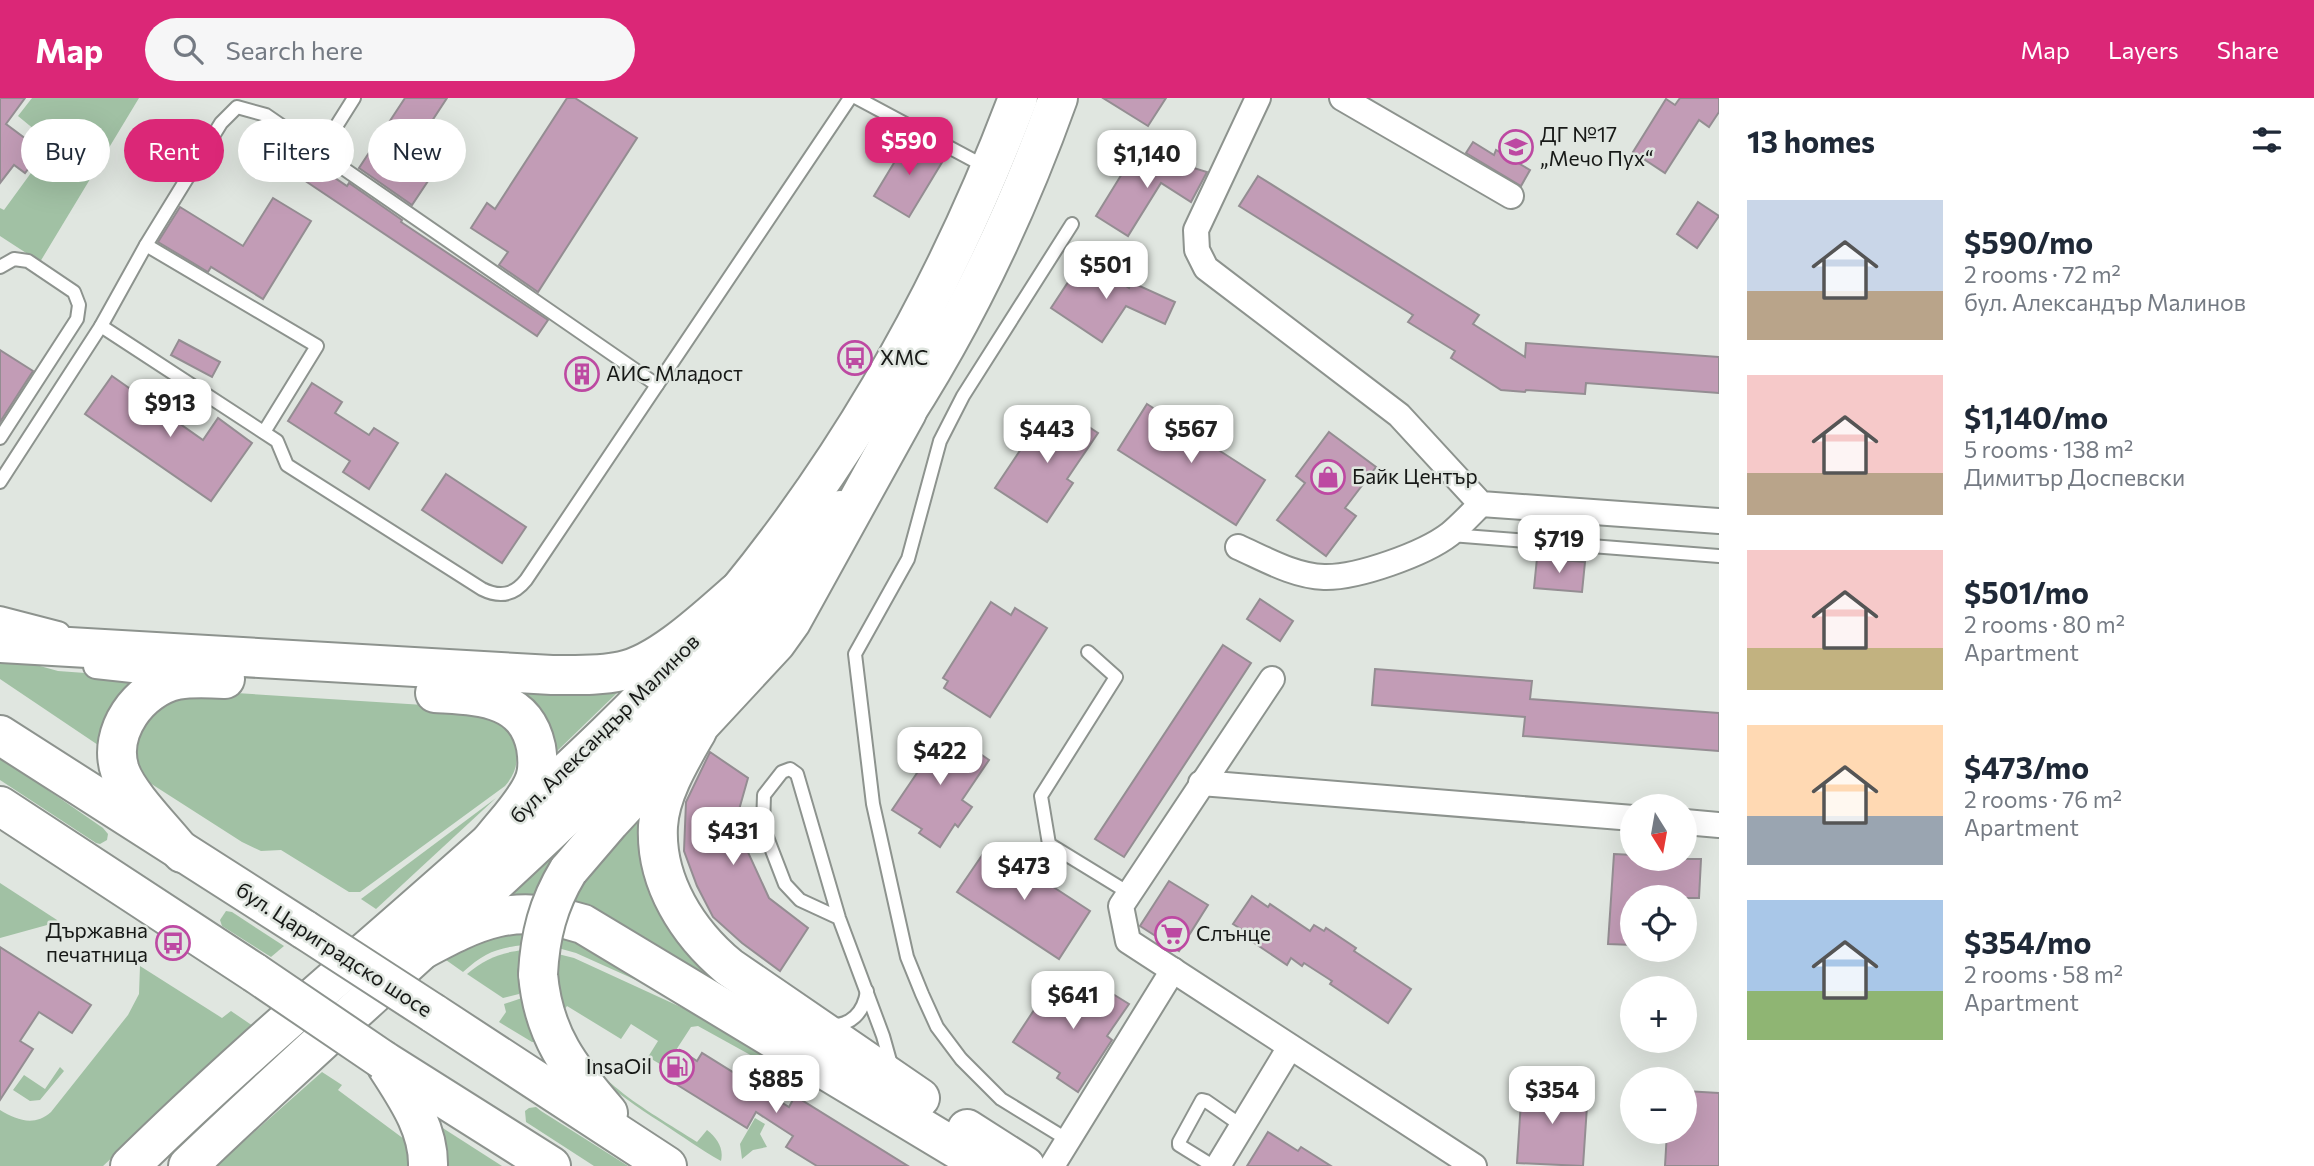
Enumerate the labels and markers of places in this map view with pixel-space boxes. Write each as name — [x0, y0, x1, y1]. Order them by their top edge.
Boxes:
pin: $590 — [868, 118, 950, 177]
place label: ДГ №17 „Мечо Пух“ — [1540, 121, 1654, 170]
school or university icon: ДГ №17 „Мечо Пух“ — [1497, 128, 1535, 166]
pin: $1,140 — [1090, 130, 1204, 190]
pin: $501 — [1065, 242, 1147, 301]
bus stop icon: ХМС — [836, 339, 874, 377]
place label: ХМС — [880, 344, 928, 369]
building icon: АИС Младост — [563, 355, 601, 393]
place label: АИС Младост — [606, 360, 743, 385]
pin: $913 — [129, 380, 211, 439]
pin: $443 — [1006, 406, 1088, 465]
pin: $567 — [1150, 406, 1232, 465]
shop icon: Байк Център — [1309, 458, 1347, 496]
place label: Байк Център — [1352, 463, 1478, 488]
pin: $719 — [1518, 516, 1600, 575]
pin: $422 — [899, 728, 981, 787]
pin: $431 — [692, 808, 774, 867]
pin: $473 — [983, 842, 1065, 902]
supermarket icon: Слънце — [1153, 915, 1191, 953]
place label: Държавна печатница — [45, 917, 148, 966]
place label: Слънце — [1196, 920, 1271, 945]
bus stop icon: Държавна печатница — [154, 924, 192, 962]
pin: $641 — [1032, 972, 1114, 1031]
fuel station icon: InsaOil — [658, 1048, 696, 1086]
place label: InsaOil — [586, 1053, 652, 1078]
pin: $885 — [735, 1056, 817, 1115]
pin: $354 — [1511, 1066, 1593, 1126]

